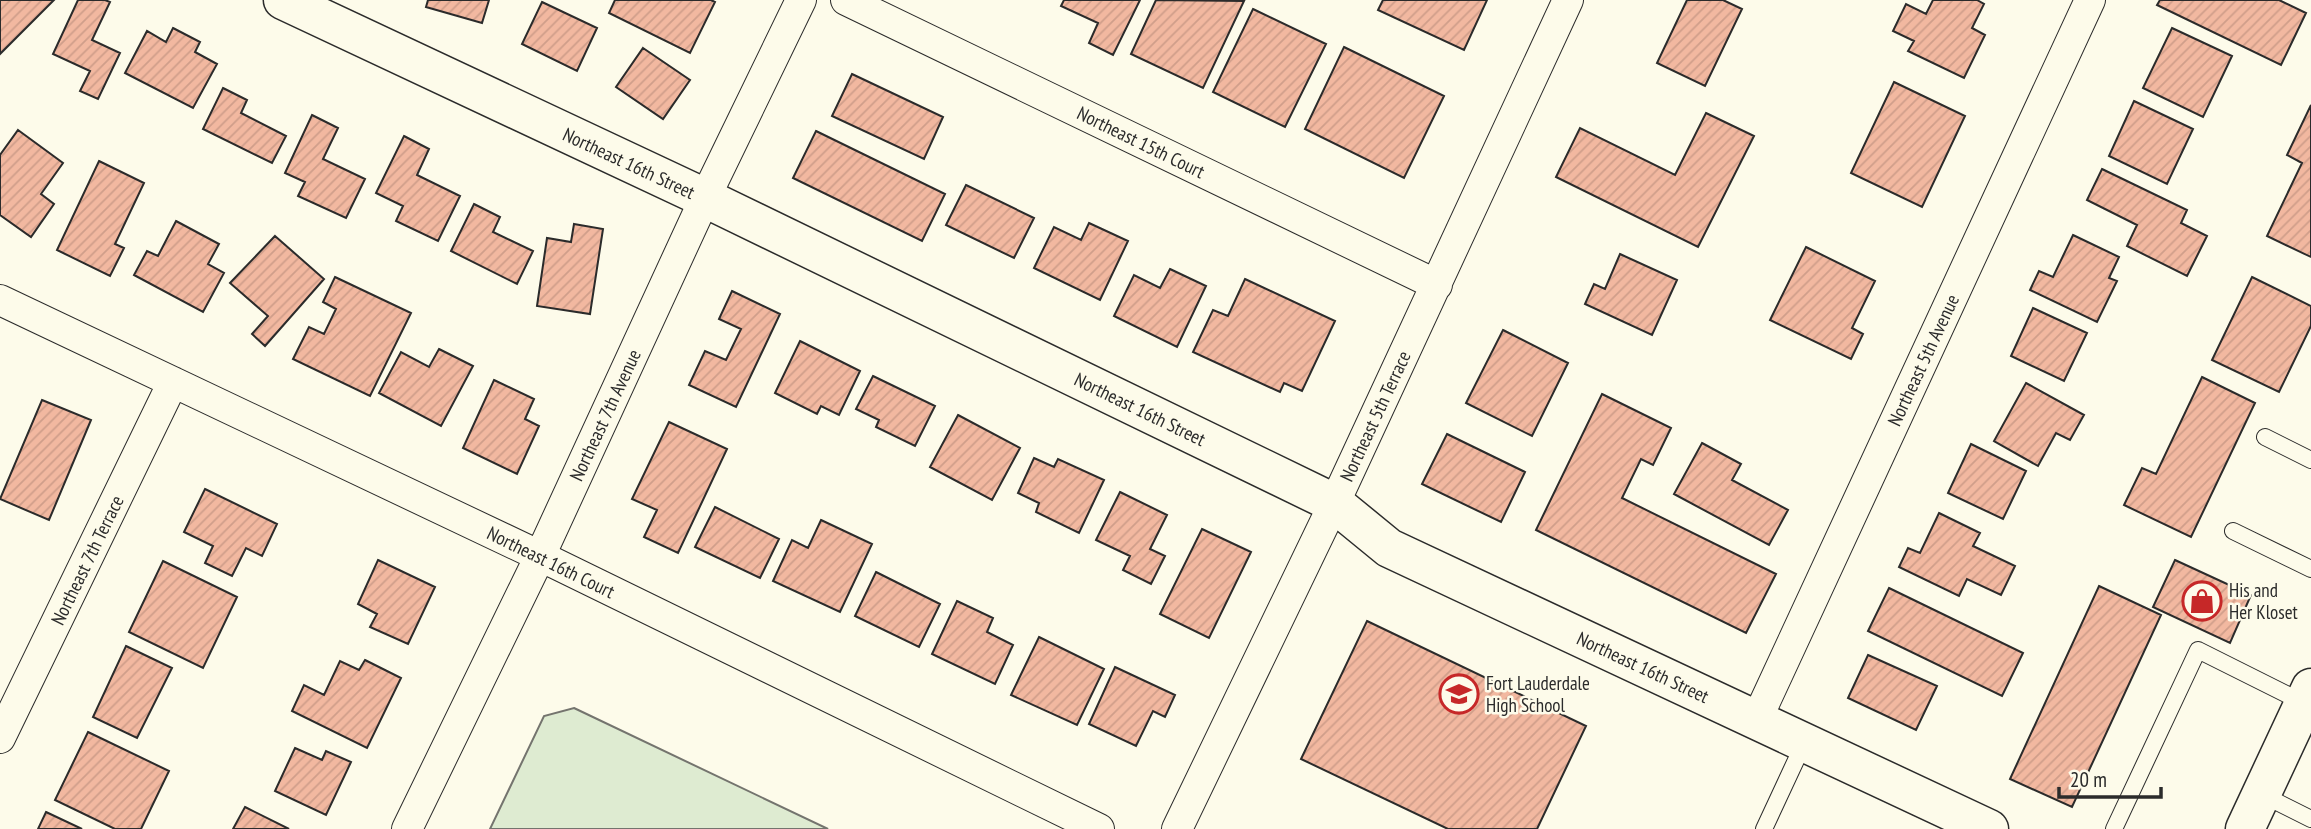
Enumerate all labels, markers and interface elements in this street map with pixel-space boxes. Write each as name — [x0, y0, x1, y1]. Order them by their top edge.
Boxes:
street label: Northeast 15th Court — [1073, 101, 1209, 184]
street label: Northeast 16th Street — [559, 122, 700, 204]
street label: Northeast 5th Avenue — [1882, 290, 1964, 430]
street label: Northeast 7th Avenue — [564, 345, 646, 485]
street label: Northeast 5th Terrace — [1334, 347, 1416, 485]
street label: Northeast 16th Street — [1071, 367, 1210, 451]
street label: Northeast 7th Terrace — [45, 491, 129, 629]
street label: Northeast 16th Court — [483, 521, 619, 604]
place label: His and Her Kloset — [2229, 578, 2299, 624]
shop icon: His and Her Kloset — [2181, 580, 2223, 622]
street label: Northeast 16th Street — [1573, 626, 1714, 708]
place label: Fort Lauderdale High School — [1486, 671, 1590, 717]
school or university icon: Fort Lauderdale High School — [1438, 673, 1480, 715]
scale bar — [2059, 756, 2160, 800]
text: 20 m — [2070, 766, 2107, 793]

